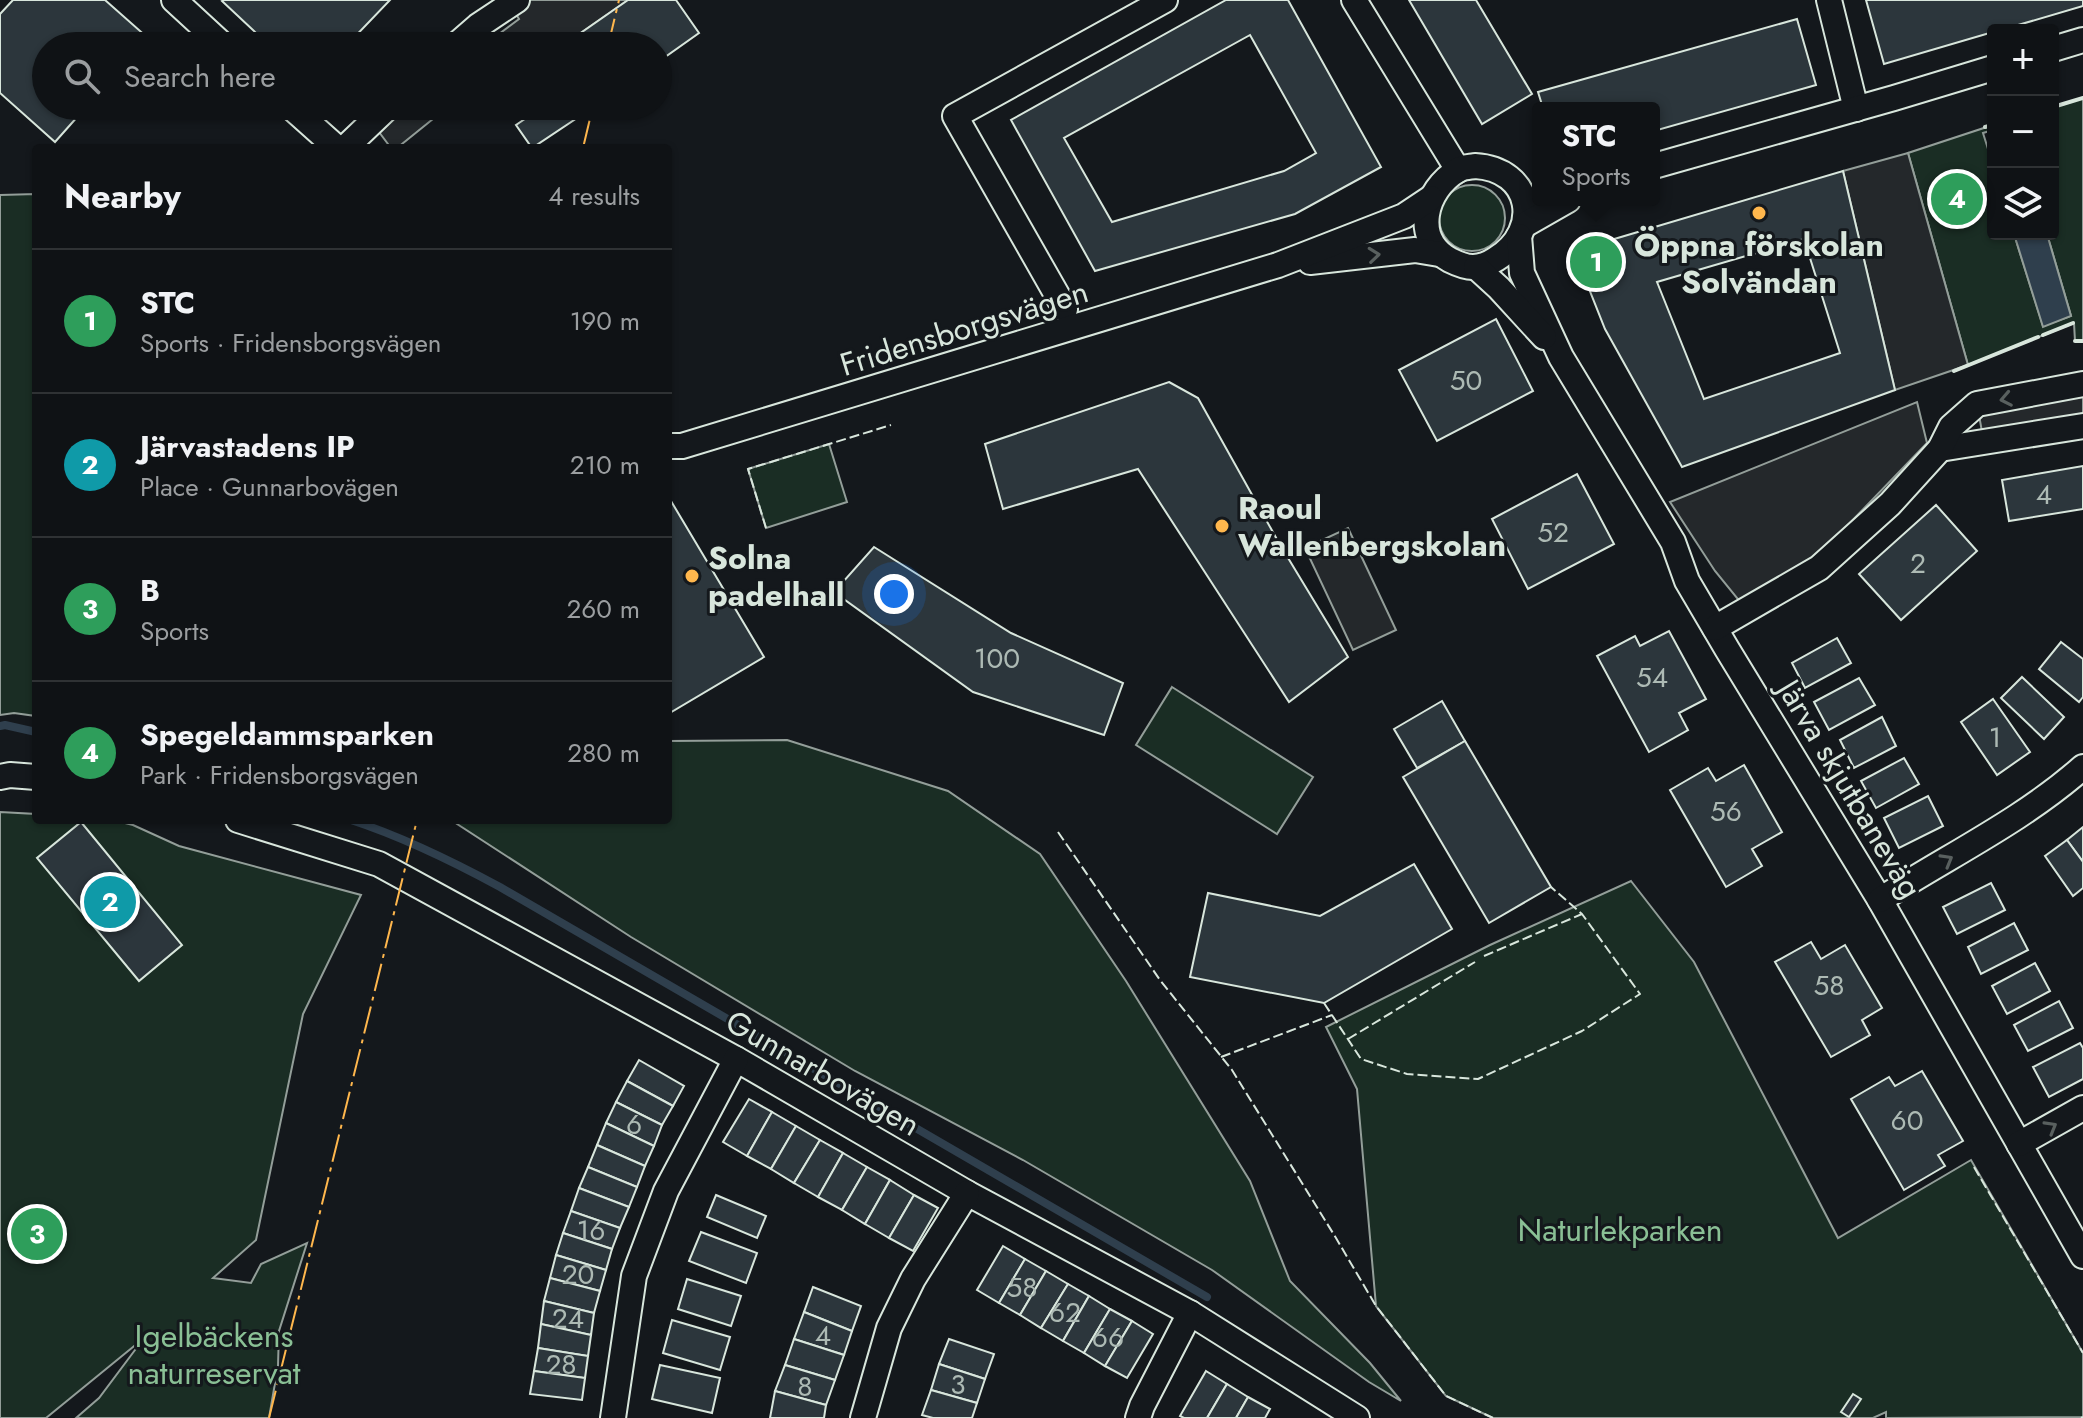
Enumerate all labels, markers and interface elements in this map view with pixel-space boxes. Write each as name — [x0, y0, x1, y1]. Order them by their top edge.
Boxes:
map controls — [1987, 24, 2059, 240]
button: + — [1987, 24, 2059, 96]
search box — [32, 32, 672, 120]
icon: search — [60, 54, 104, 98]
text: Search here — [124, 55, 276, 98]
button: − — [1987, 96, 2059, 168]
popup — [1532, 102, 1660, 206]
text: STC — [1562, 114, 1617, 157]
text: Sports — [1562, 157, 1630, 195]
button: layers — [1987, 168, 2059, 240]
pin: 4 — [1931, 169, 1983, 229]
text: Nearby — [64, 172, 181, 221]
text: 4 results — [548, 177, 640, 215]
marker: Öppna förskolan Solvändan — [1750, 204, 1768, 222]
place label: Öppna förskolan Solvändan — [1634, 222, 1884, 305]
pin: 1 — [1570, 232, 1622, 292]
one-way arrow — [1368, 246, 1381, 263]
street label: Fridensborgsvägen — [834, 268, 1094, 388]
text: STC — [140, 281, 195, 324]
text: 1 — [83, 302, 97, 340]
text: 190 m — [570, 302, 640, 340]
text: Sports · Fridensborgsvägen — [140, 324, 441, 362]
house number: 50 — [1450, 360, 1482, 401]
one-way arrow — [2000, 389, 2013, 406]
text: Järvastadens IP — [140, 425, 355, 468]
text: 2 — [81, 446, 99, 484]
text: 210 m — [570, 446, 640, 484]
text: Place · Gunnarbovägen — [140, 468, 399, 506]
house number: 4 — [2036, 474, 2052, 515]
place label: Raoul Wallenbergskolan — [1238, 485, 1506, 568]
house number: 52 — [1537, 512, 1569, 553]
marker: Raoul Wallenbergskolan — [1213, 517, 1231, 535]
place label: Solna padelhall — [708, 535, 844, 618]
house number: 2 — [1910, 543, 1926, 584]
marker: Solna padelhall — [683, 567, 701, 585]
text: B — [140, 569, 160, 612]
your location — [874, 574, 914, 614]
text: 3 — [82, 590, 98, 628]
text: 260 m — [567, 590, 640, 628]
text: Sports — [140, 612, 209, 650]
house number: 100 — [974, 638, 1020, 679]
house number: 54 — [1636, 657, 1668, 698]
street label: Järva skjutbaneväg — [1764, 667, 1934, 907]
text: Spegeldammsparken — [140, 713, 434, 756]
house number: 1 — [1989, 717, 2001, 758]
text: 4 — [81, 734, 99, 772]
text: 280 m — [567, 734, 640, 772]
text: Park · Fridensborgsvägen — [140, 756, 419, 794]
house number: 56 — [1710, 791, 1742, 832]
one-way arrow — [1938, 854, 1953, 870]
pin: 2 — [84, 872, 136, 932]
house number: 58 — [1813, 965, 1845, 1006]
street label: Gunnarbovägen — [717, 999, 929, 1147]
house number: 60 — [1891, 1100, 1923, 1141]
house number: 6 — [626, 1104, 642, 1145]
one-way arrow — [2042, 1121, 2057, 1137]
pin: 3 — [11, 1204, 63, 1264]
park label: Naturlekparken — [1517, 1207, 1723, 1253]
house number: 16 — [577, 1210, 605, 1251]
house number: 20 — [562, 1254, 594, 1295]
house number: 58 — [1006, 1267, 1038, 1308]
house number: 62 — [1049, 1292, 1081, 1333]
house number: 24 — [552, 1298, 584, 1339]
park label: Igelbäckens naturreservat — [127, 1313, 301, 1396]
house number: 4 — [815, 1315, 831, 1356]
house number: 66 — [1092, 1317, 1124, 1358]
house number: 28 — [545, 1344, 577, 1385]
house number: 3 — [950, 1364, 966, 1405]
house number: 8 — [797, 1366, 813, 1407]

